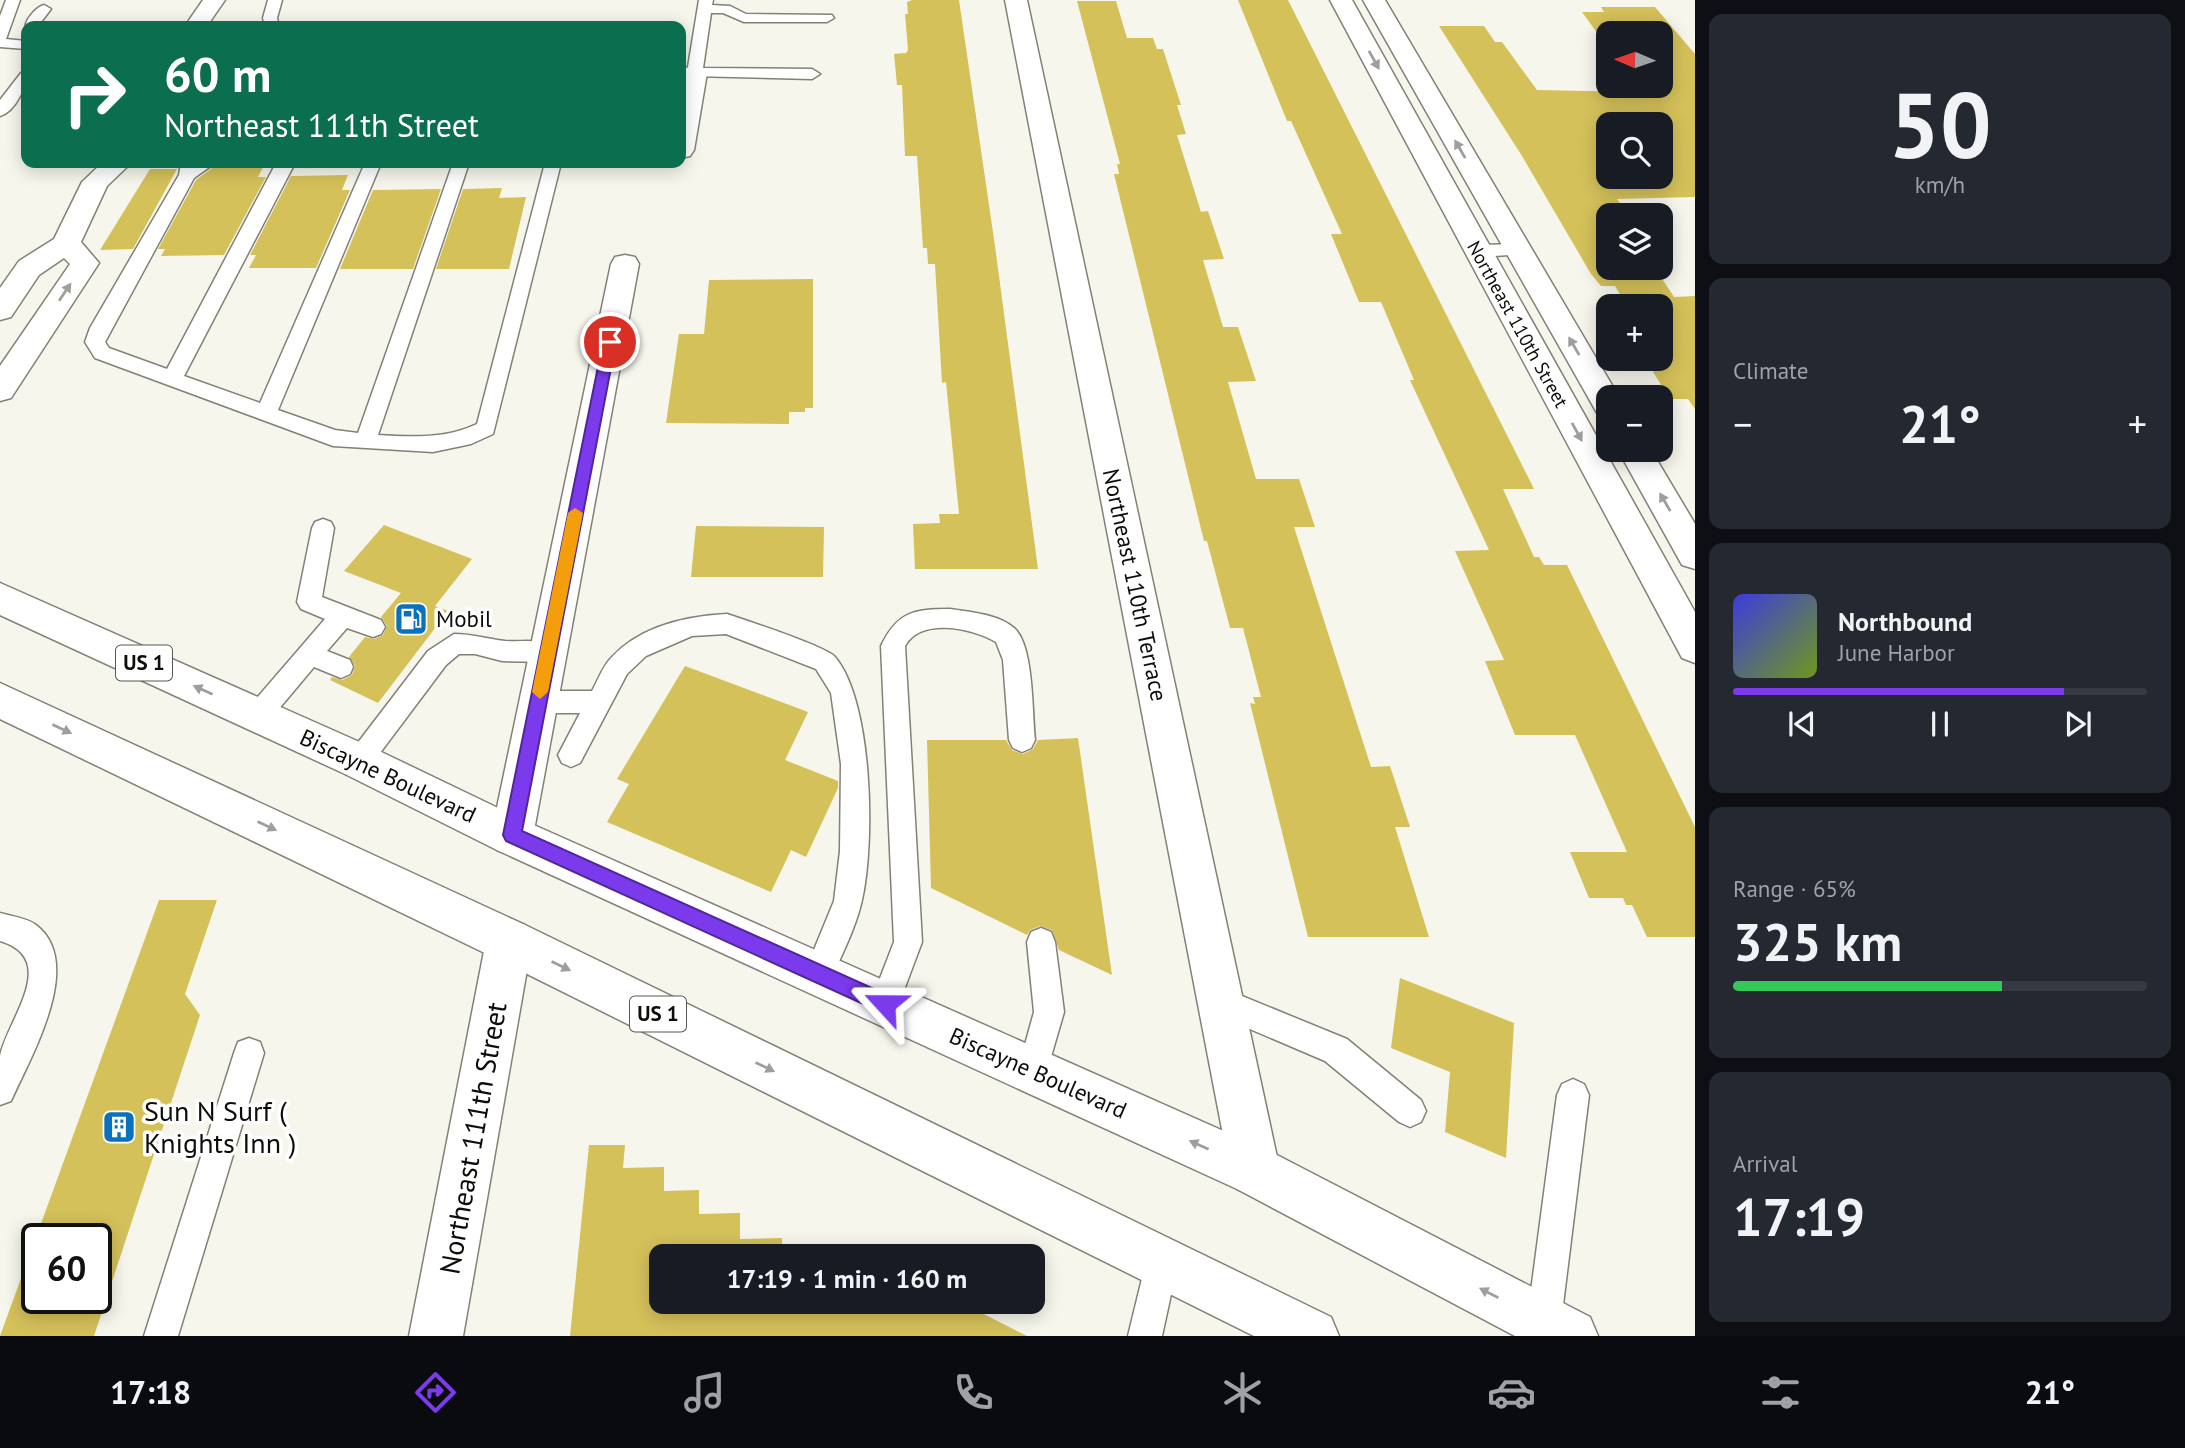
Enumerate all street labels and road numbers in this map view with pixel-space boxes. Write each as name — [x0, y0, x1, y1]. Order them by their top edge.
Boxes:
street label: Northeast 110th Street — [1462, 236, 1574, 412]
street label: Northeast 110th Terrace — [1097, 466, 1174, 704]
road number: US 1 — [116, 646, 172, 680]
street label: Biscayne Boulevard — [296, 722, 481, 829]
road number: US 1 — [630, 996, 686, 1032]
street label: Northeast 111th Street — [430, 999, 515, 1277]
street label: Biscayne Boulevard — [945, 1020, 1131, 1125]

